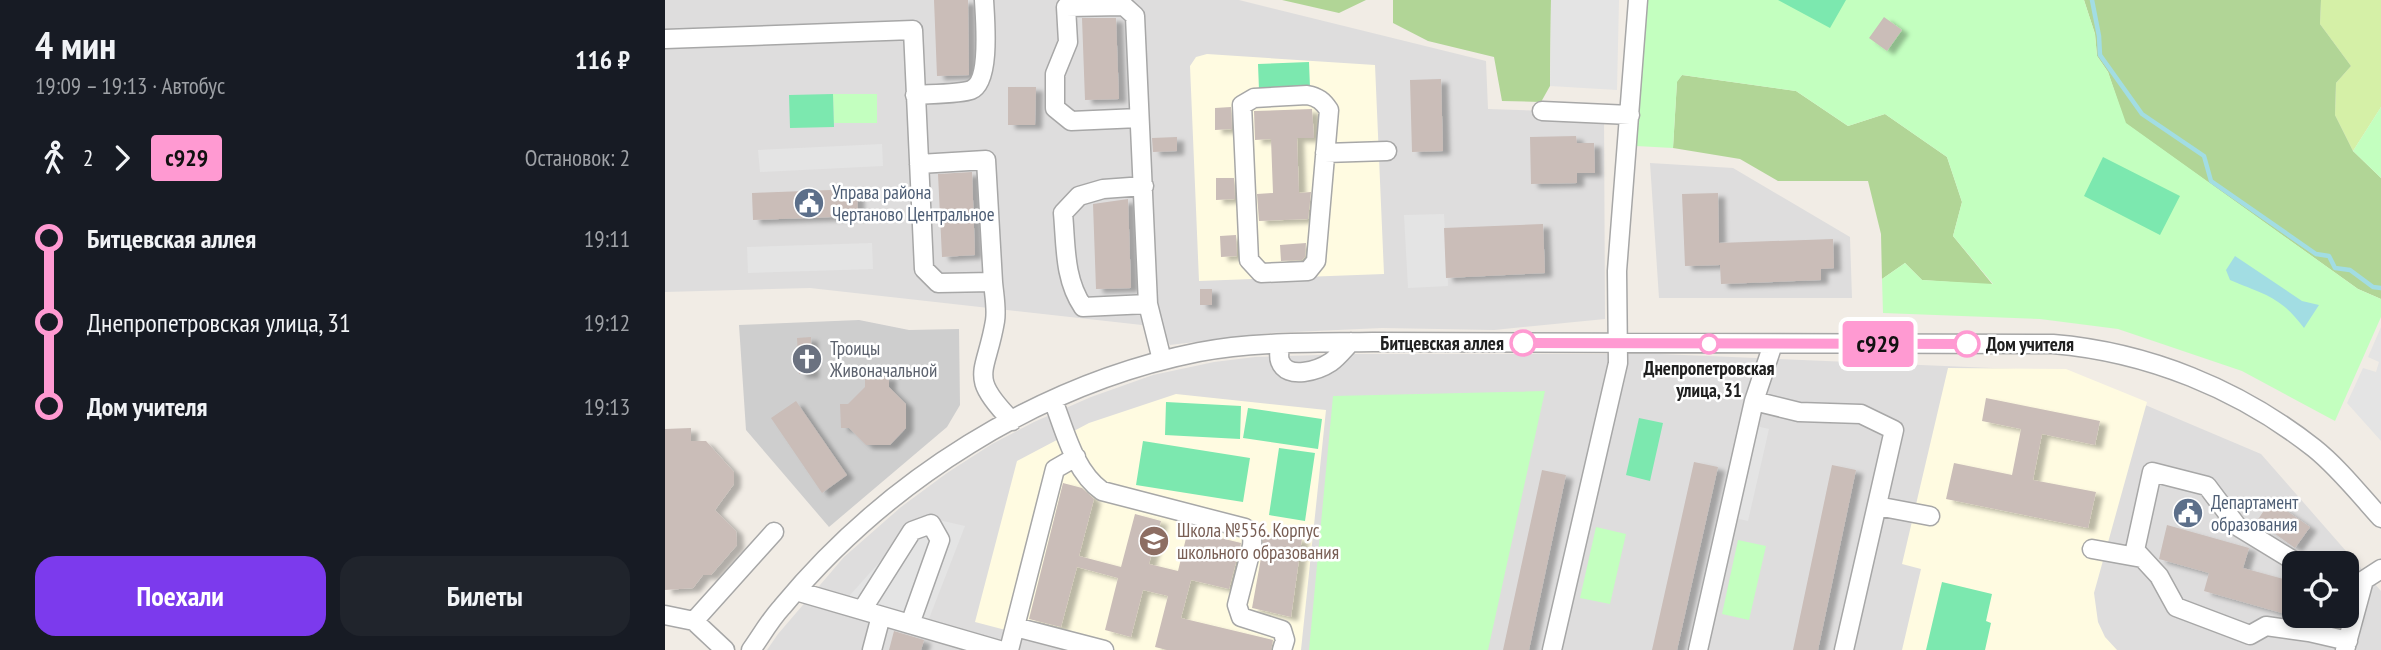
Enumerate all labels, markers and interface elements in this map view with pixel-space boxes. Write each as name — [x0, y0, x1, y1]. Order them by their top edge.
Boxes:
text: 4 мин — [35, 20, 116, 69]
text: 116 ₽ — [575, 43, 630, 76]
text: 19:09 – 19:13 · Автобус — [35, 71, 225, 100]
icon: walk — [35, 139, 73, 177]
icon: forward — [103, 139, 141, 177]
text: с929 — [165, 142, 208, 173]
text: 2 — [83, 143, 93, 172]
text: Остановок: 2 — [525, 143, 630, 172]
place label: Управа района Чертаново Центральное — [832, 180, 995, 226]
public building icon: Управа района Чертаново Центральное — [792, 186, 826, 220]
text: Битцевская аллея — [87, 222, 256, 255]
text: 19:11 — [584, 224, 630, 253]
text: Днепропетровская улица, 31 — [87, 306, 351, 339]
text: 19:12 — [584, 308, 630, 337]
line badge: с929 — [1829, 321, 1927, 367]
text: с929 — [1857, 328, 1899, 359]
marker: Битцевская аллея — [1510, 330, 1536, 356]
place label: Битцевская аллея — [1380, 331, 1504, 355]
marker: Дом учителя — [1954, 331, 1980, 357]
place label: Дом учителя — [1986, 332, 2074, 356]
marker: Днепропетровская улица, 31 — [1699, 334, 1719, 354]
place label: Троицы Живоначальной — [829, 336, 937, 382]
church icon: Троицы Живоначальной — [790, 342, 824, 376]
place label: Днепропетровская улица, 31 — [1643, 356, 1775, 402]
text: Дом учителя — [87, 390, 208, 423]
text: 19:13 — [584, 392, 630, 421]
place label: Департамент образования — [2211, 490, 2299, 536]
public building icon: Департамент образования — [2171, 496, 2205, 530]
place label: Школа №556. Корпус школьного образования — [1177, 518, 1339, 564]
school or university icon: Школа №556. Корпус школьного образования — [1137, 524, 1171, 558]
map controls — [2282, 551, 2359, 628]
button: locate — [2282, 551, 2359, 628]
button: Поехали — [35, 556, 326, 636]
button: Билеты — [340, 556, 630, 636]

